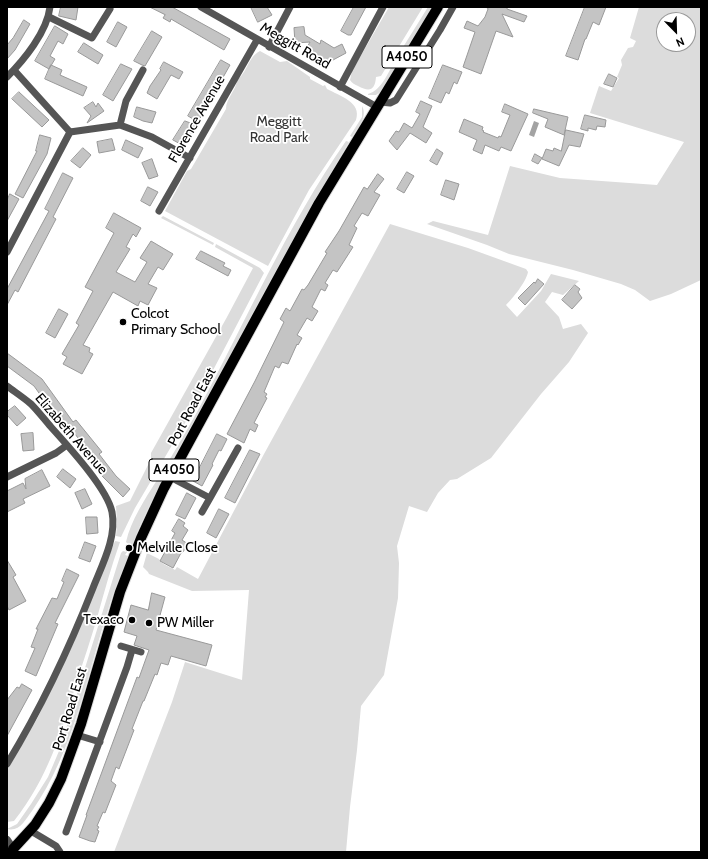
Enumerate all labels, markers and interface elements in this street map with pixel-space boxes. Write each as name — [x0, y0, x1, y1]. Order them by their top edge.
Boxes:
north arrow — [656, 12, 696, 52]
street label: Meggitt Road — [257, 19, 333, 73]
text: N — [674, 34, 687, 50]
road number: A4050 — [382, 46, 432, 68]
street label: Florence Avenue — [165, 72, 229, 166]
park label: Meggitt Road Park — [250, 114, 308, 146]
place label: Colcot Primary School — [131, 306, 221, 338]
marker: Colcot Primary School — [118, 317, 128, 327]
street label: Port Road East — [164, 365, 220, 449]
street label: Elizabeth Avenue — [31, 390, 111, 478]
road number: A4050 — [149, 459, 199, 481]
place label: Melville Close — [137, 540, 218, 556]
marker: Melville Close — [124, 543, 134, 553]
place label: Texaco — [83, 612, 124, 628]
marker: Texaco — [127, 615, 137, 625]
place label: PW Miller — [157, 615, 214, 631]
marker: PW Miller — [144, 618, 154, 628]
street label: Port Road East — [49, 665, 91, 753]

